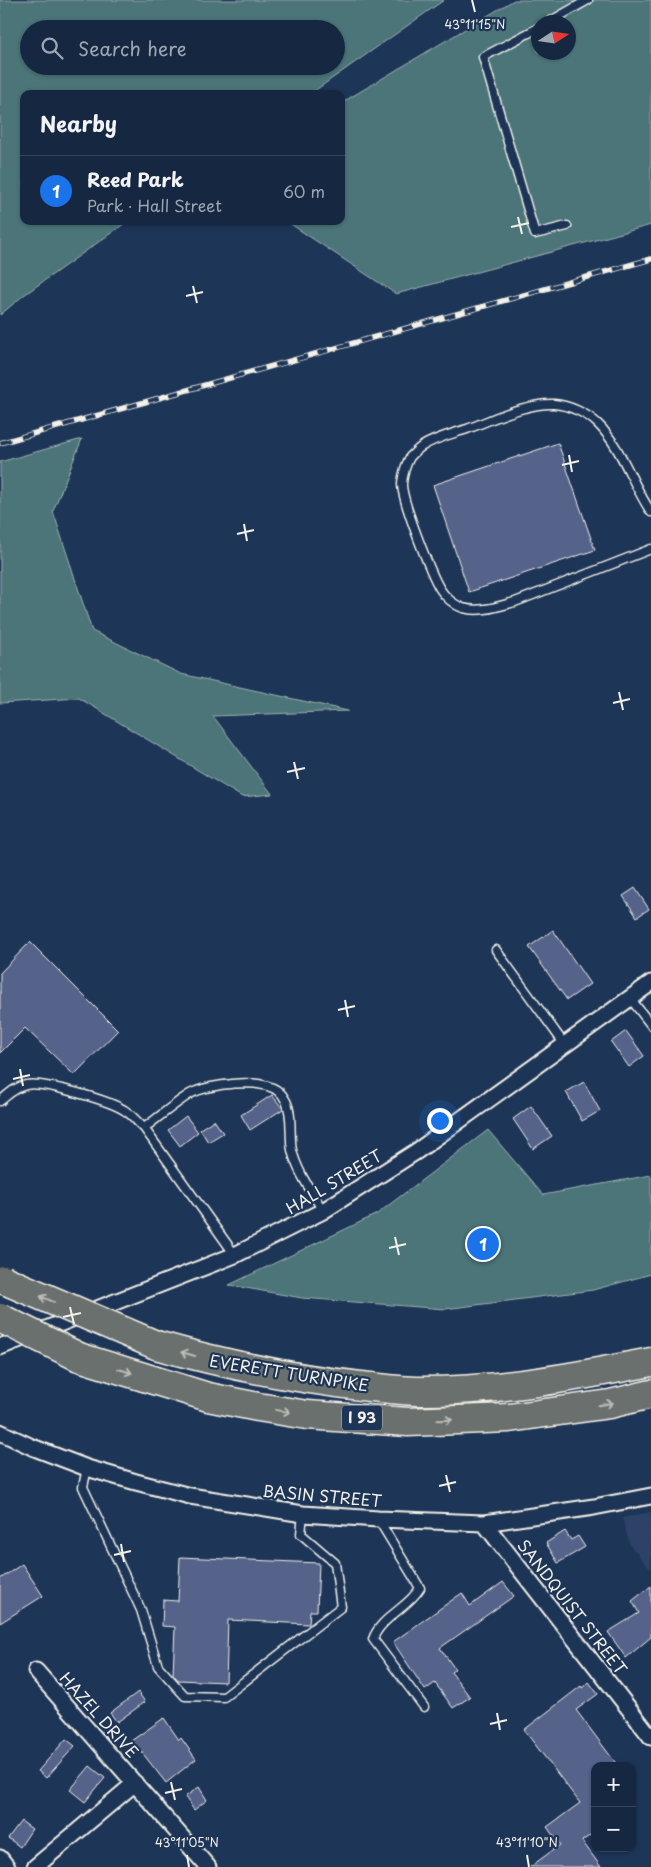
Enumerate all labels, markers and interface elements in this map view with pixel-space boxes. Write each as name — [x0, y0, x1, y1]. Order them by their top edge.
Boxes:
text: 43°11'15"N — [445, 15, 506, 33]
north arrow — [531, 15, 576, 60]
search box — [20, 20, 345, 75]
icon: search — [38, 34, 66, 62]
text: Search here — [78, 34, 187, 62]
text: Nearby — [40, 107, 117, 139]
text: Reed Park — [87, 165, 184, 193]
text: 1 — [52, 179, 60, 203]
text: 60 m — [283, 179, 325, 203]
text: Park · Hall Street — [87, 193, 222, 217]
your location — [427, 1108, 453, 1134]
street label: HALL STREET — [281, 1143, 386, 1219]
pin: 1 — [467, 1225, 499, 1263]
one-way arrow — [40, 1293, 55, 1303]
street label: EVERETT TURNPIKE — [208, 1348, 370, 1396]
one-way arrow — [180, 1349, 196, 1359]
one-way arrow — [117, 1367, 133, 1377]
one-way arrow — [598, 1399, 614, 1409]
one-way arrow — [274, 1406, 290, 1416]
road number: I 93 — [342, 1406, 382, 1430]
one-way arrow — [436, 1416, 452, 1425]
street label: BASIN STREET — [261, 1478, 383, 1512]
street label: SANDQUIST STREET — [512, 1534, 633, 1679]
street label: HAZEL DRIVE — [55, 1666, 145, 1763]
map controls — [591, 1762, 636, 1852]
button: + — [591, 1762, 636, 1807]
button: − — [591, 1807, 636, 1852]
text: 43°11'05"N — [155, 1833, 219, 1851]
text: 43°11'10"N — [496, 1833, 558, 1851]

